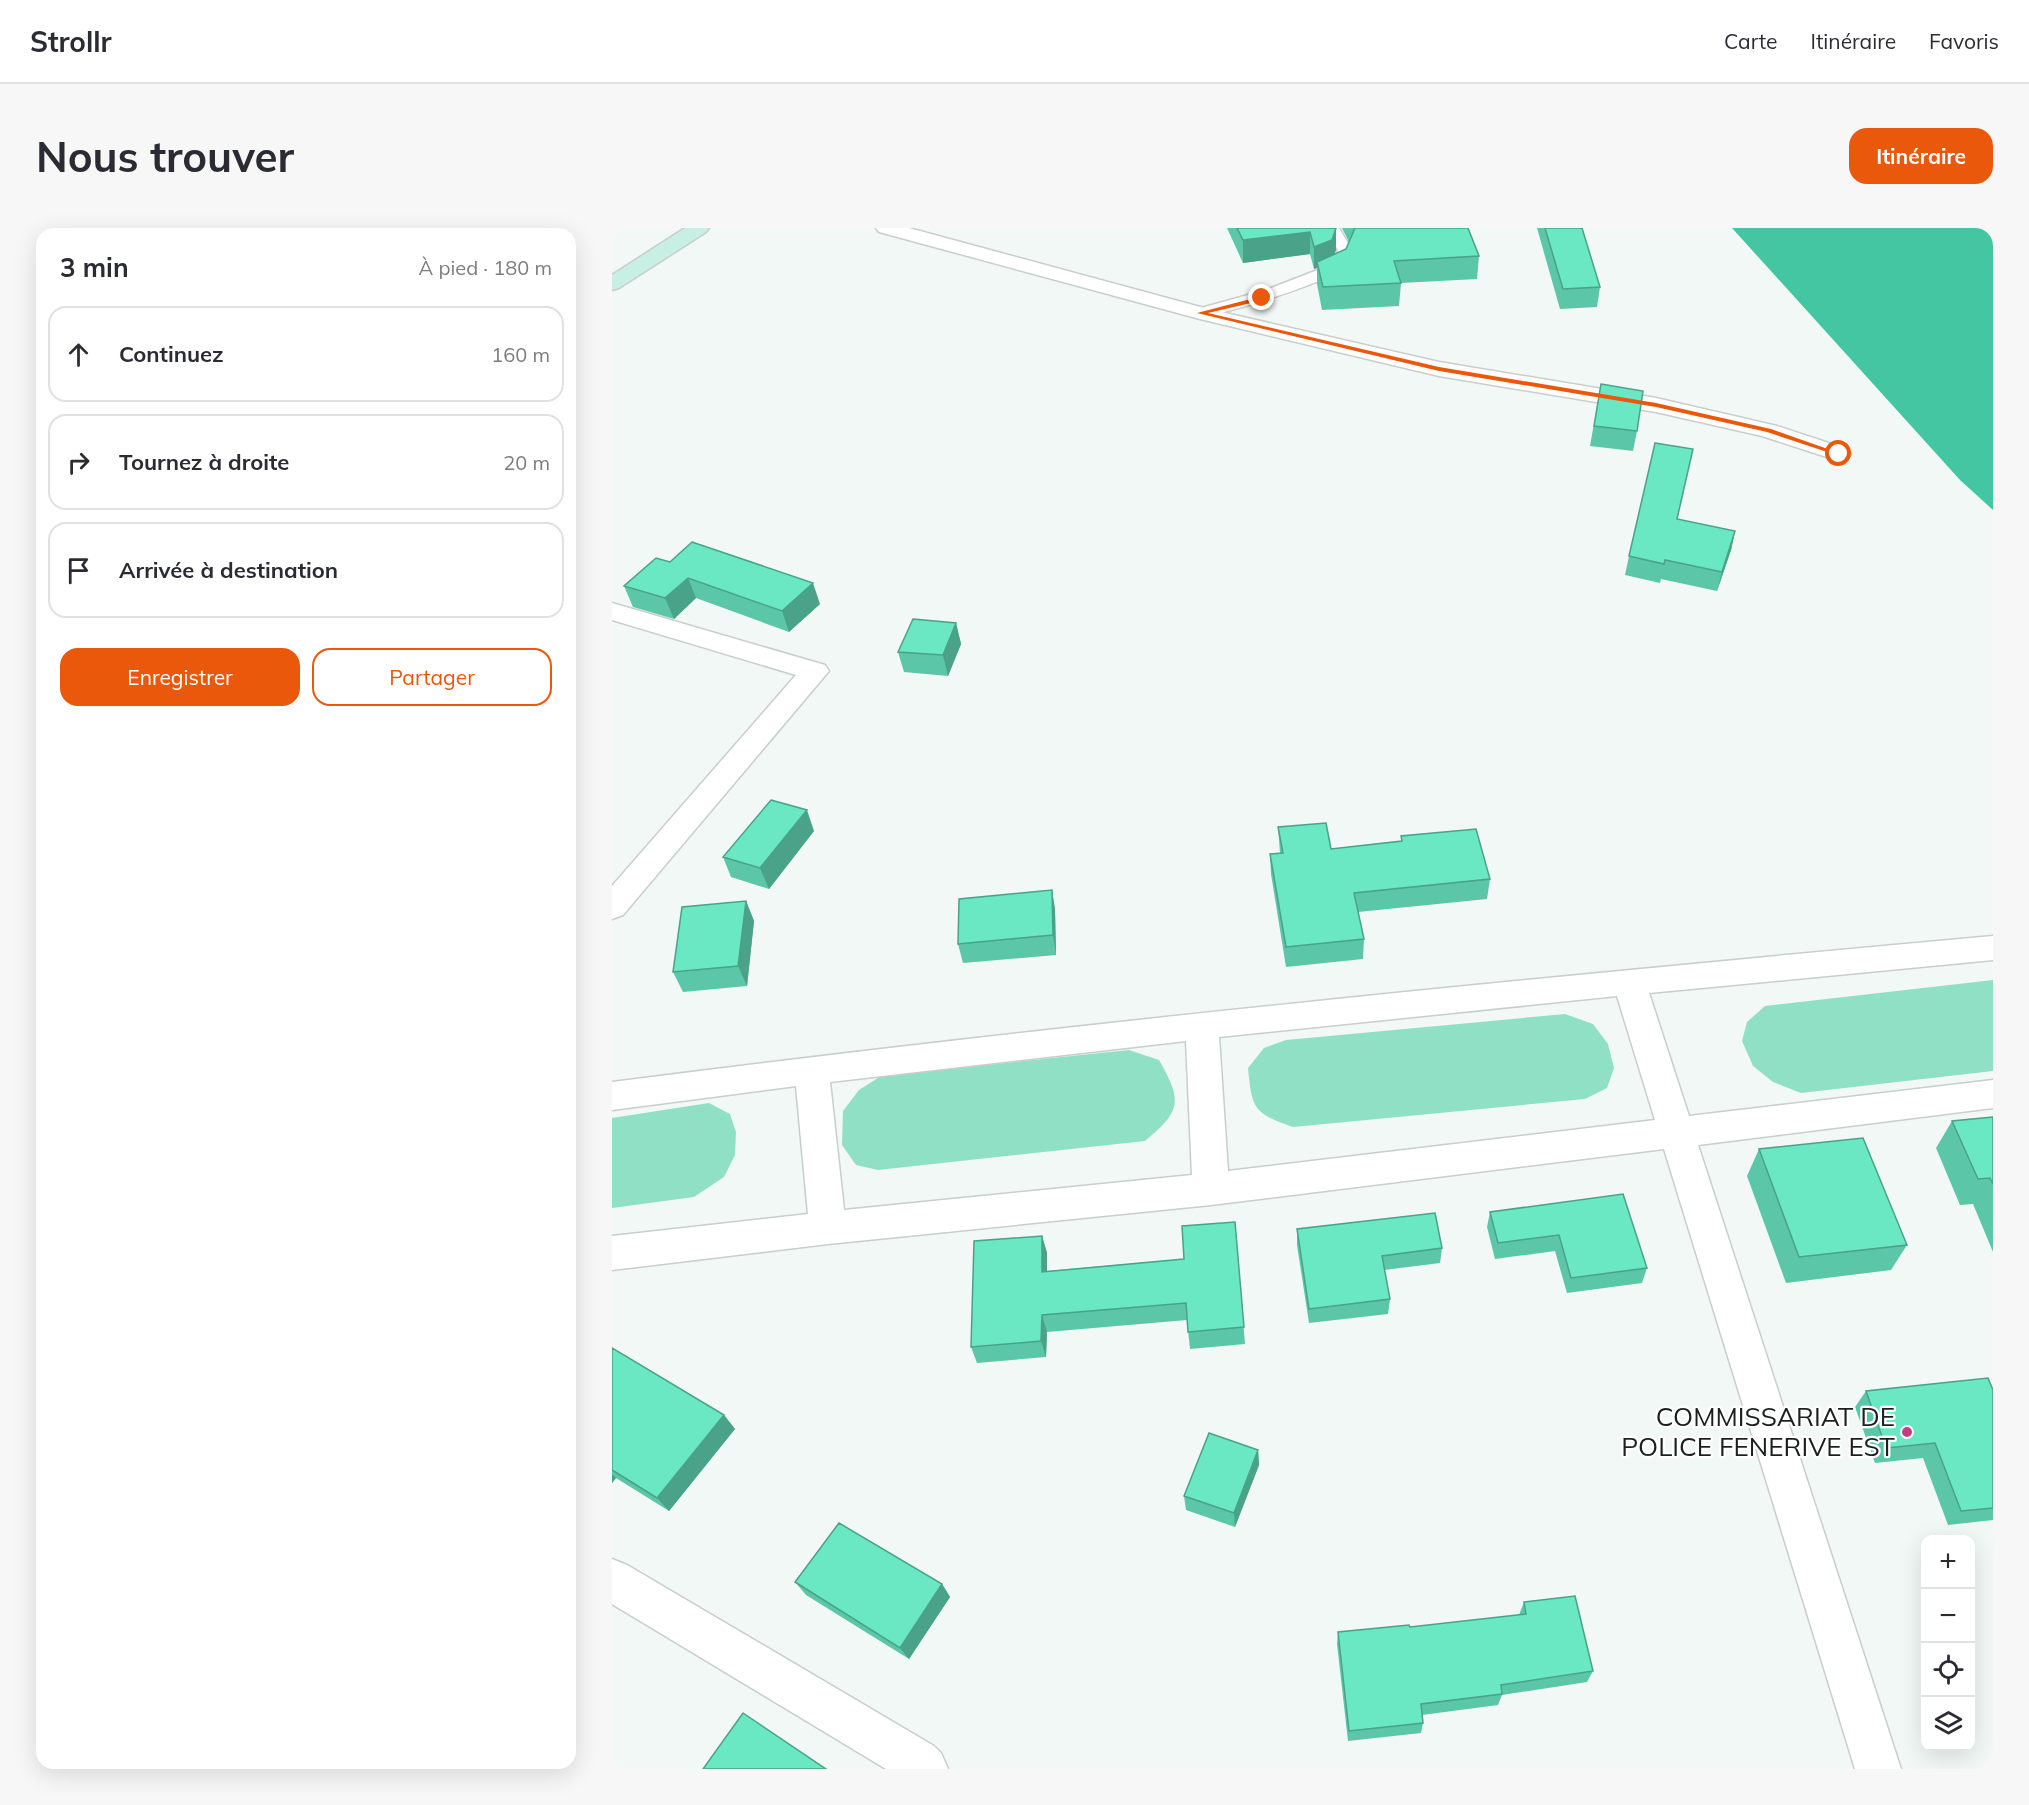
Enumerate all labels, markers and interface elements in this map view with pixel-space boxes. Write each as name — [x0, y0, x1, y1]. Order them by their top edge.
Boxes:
text: Strollr — [30, 24, 112, 59]
text: Carte — [1724, 28, 1778, 54]
text: Itinéraire — [1811, 28, 1896, 54]
text: Favoris — [1929, 28, 1999, 54]
button: Itinéraire — [1849, 128, 1993, 184]
text: Nous trouver — [36, 130, 294, 183]
text: 3 min — [60, 251, 129, 284]
text: À pied · 180 m — [419, 255, 552, 280]
route end — [1248, 284, 1274, 310]
icon: ahead — [62, 338, 95, 371]
text: Continuez — [119, 340, 224, 368]
text: 160 m — [491, 342, 550, 367]
route start — [1825, 440, 1851, 466]
icon: right — [62, 446, 95, 479]
text: Tournez à droite — [119, 448, 289, 476]
text: 20 m — [503, 450, 550, 475]
icon: arrive — [62, 554, 95, 587]
text: Arrivée à destination — [119, 556, 338, 584]
button: Enregistrer — [60, 648, 300, 706]
button: Partager — [312, 648, 552, 706]
place label: COMMISSARIAT DE POLICE FENERIVE EST — [1621, 1400, 1895, 1463]
marker: COMMISSARIAT DE POLICE FENERIVE EST — [1900, 1425, 1914, 1439]
map controls — [1921, 1535, 1975, 1751]
button: + — [1921, 1535, 1975, 1589]
button: − — [1921, 1589, 1975, 1643]
button: locate — [1921, 1643, 1975, 1697]
button: layers — [1921, 1697, 1975, 1751]

